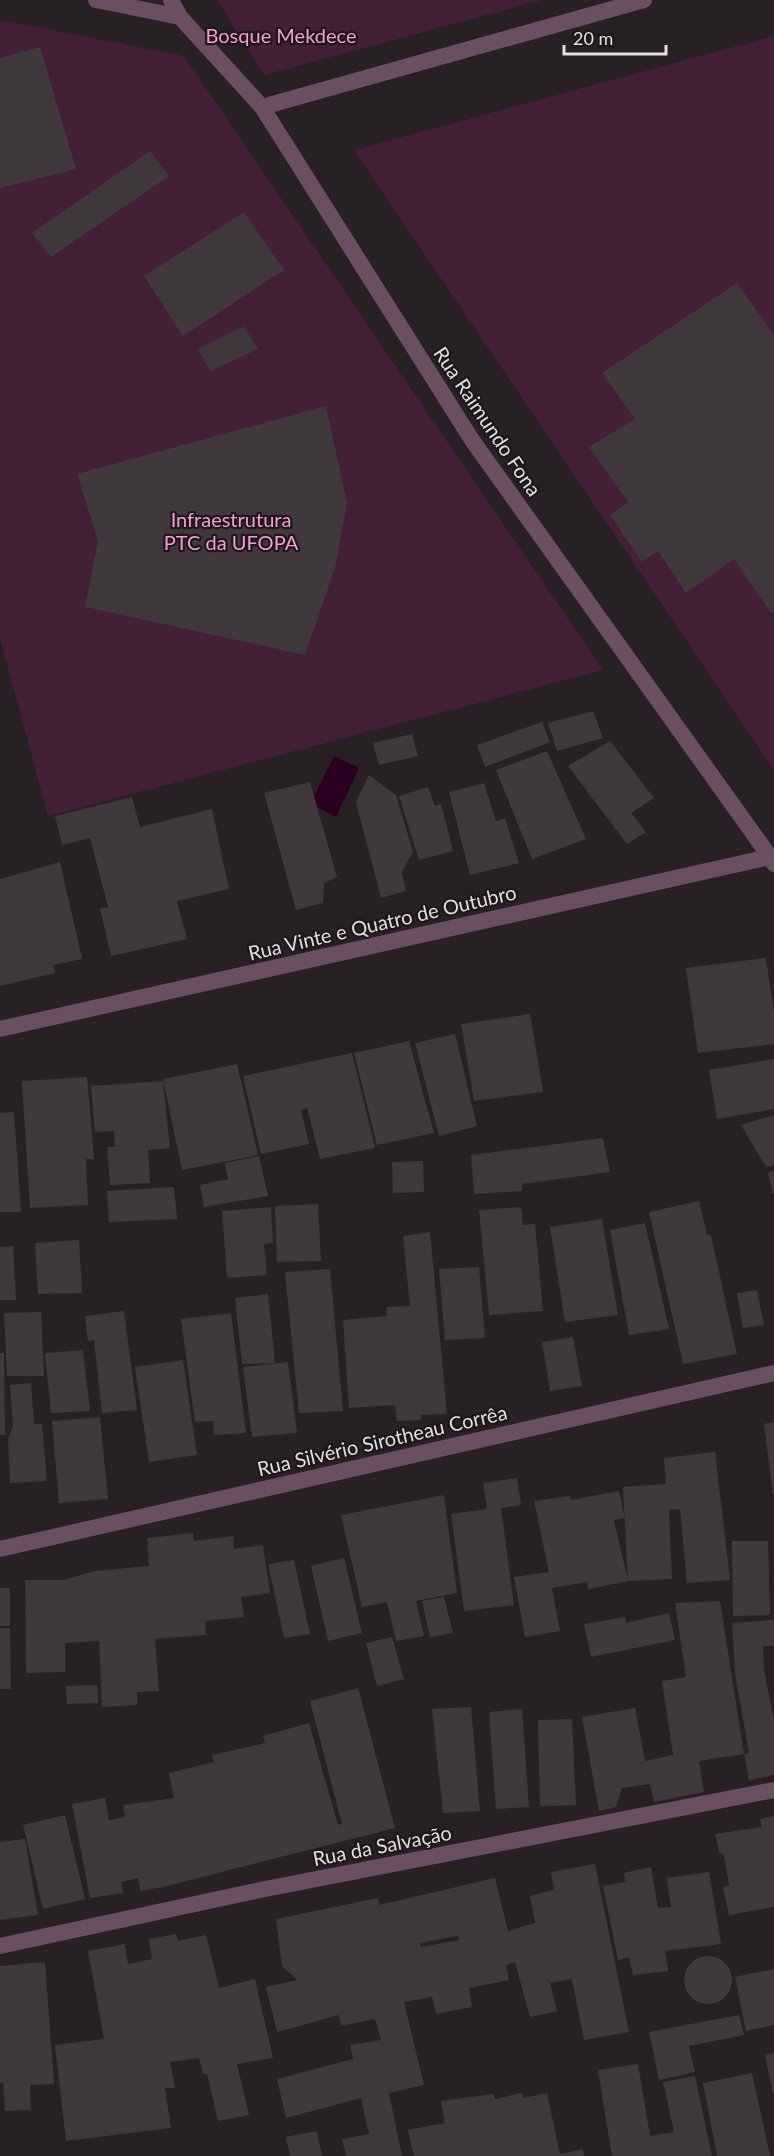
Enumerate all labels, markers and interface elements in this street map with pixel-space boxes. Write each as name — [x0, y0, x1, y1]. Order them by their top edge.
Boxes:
scale bar — [564, 18, 666, 56]
park label: Bosque Mekdece — [206, 23, 356, 47]
text: 20 m — [573, 27, 613, 49]
street label: Rua Raimundo Fona — [429, 342, 547, 500]
park label: Infraestrutura PTC da UFOPA — [164, 507, 299, 554]
street label: Rua Vinte e Quatro de Outubro — [246, 879, 518, 965]
street label: Rua Silvério Sirotheau Corrêa — [255, 1400, 509, 1480]
street label: Rua da Salvação — [311, 1820, 453, 1870]

